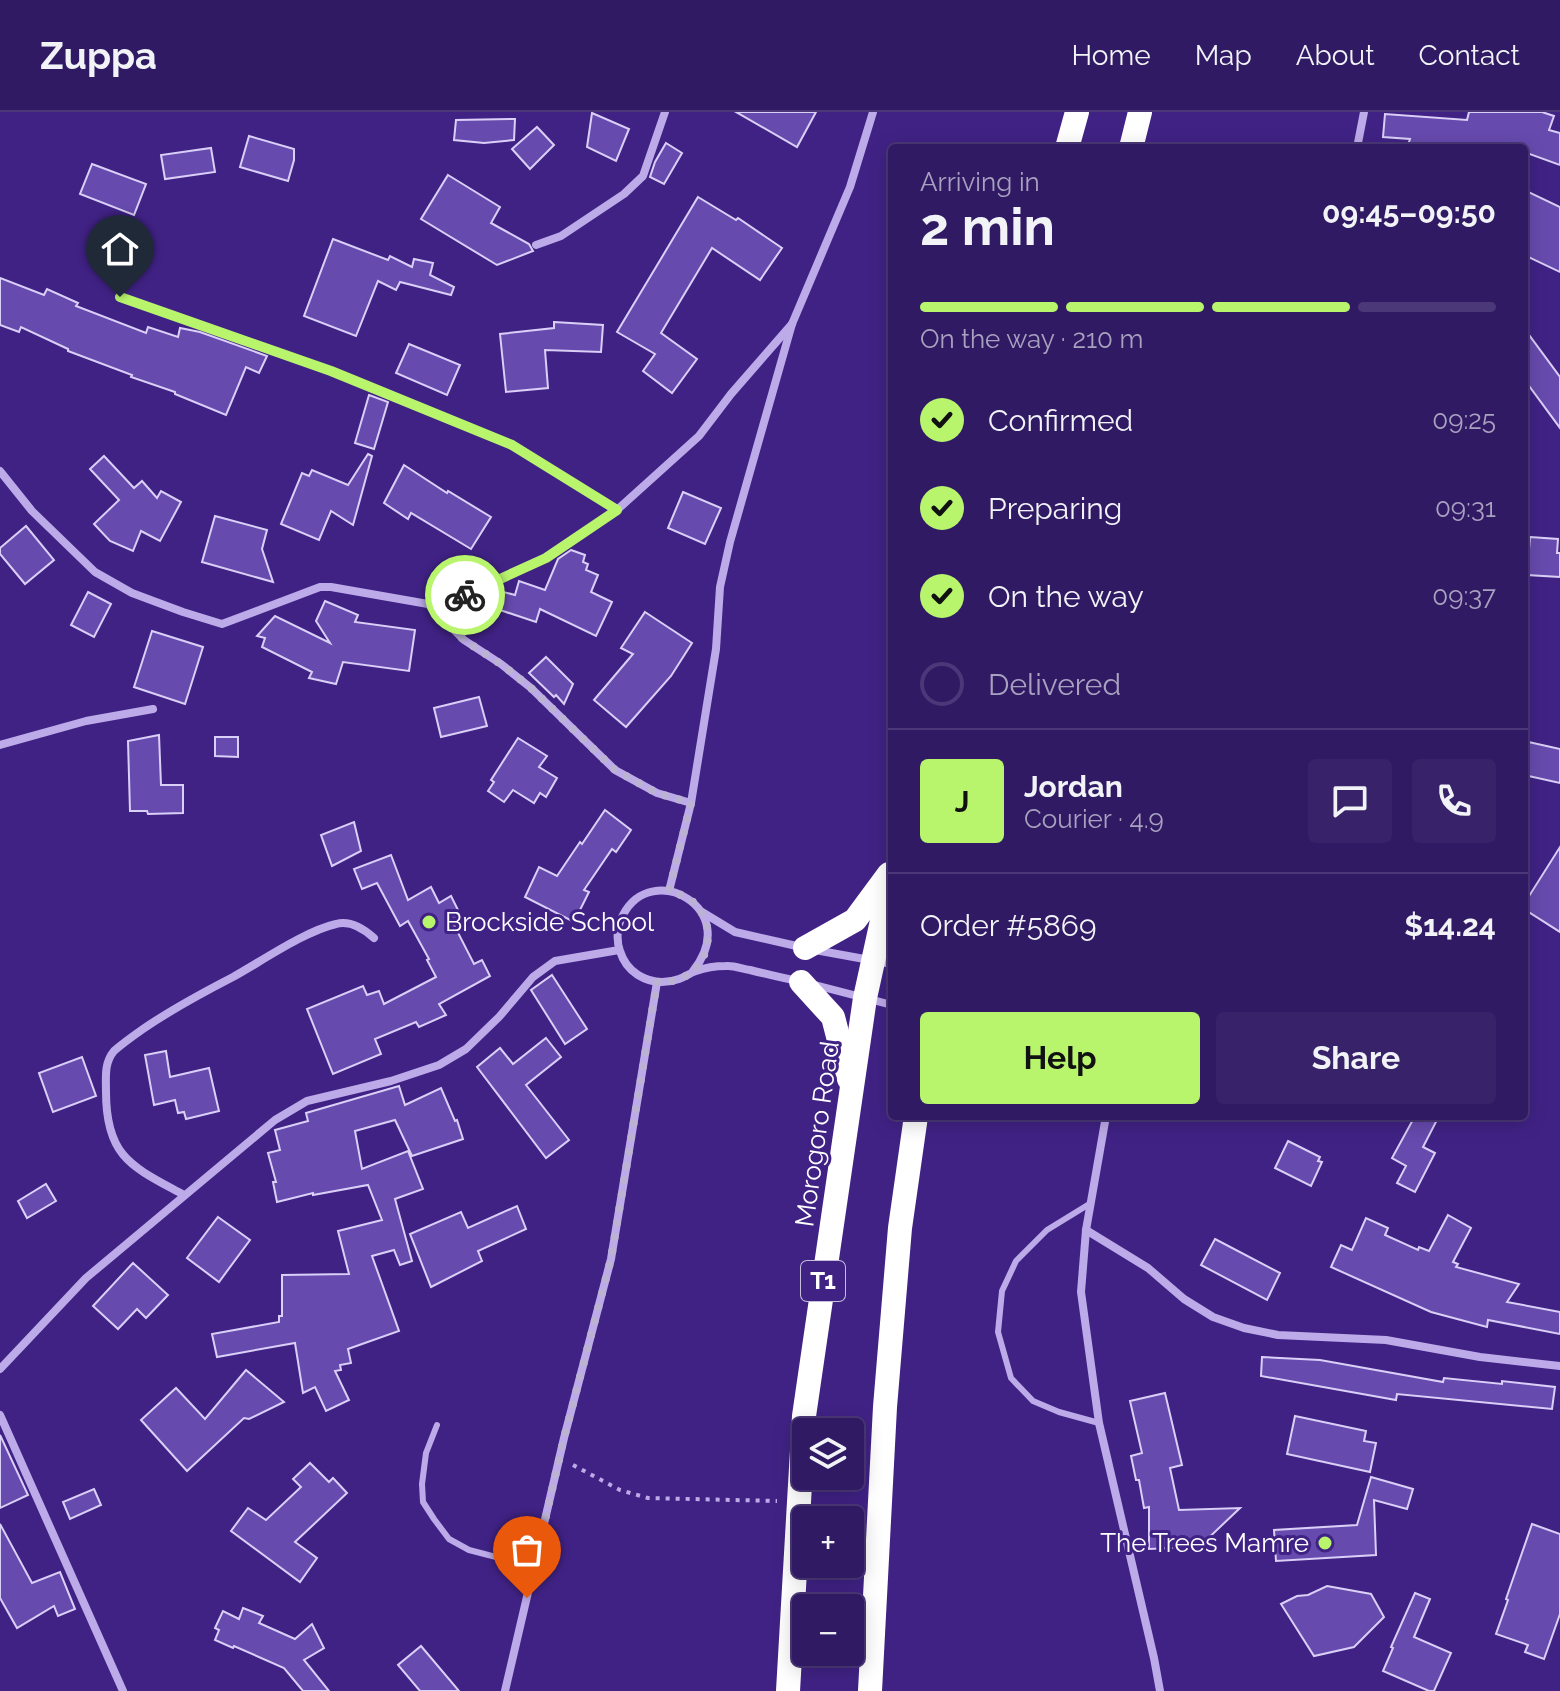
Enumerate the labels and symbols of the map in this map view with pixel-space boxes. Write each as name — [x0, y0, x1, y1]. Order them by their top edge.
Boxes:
pin — [86, 215, 154, 297]
courier — [425, 555, 505, 635]
place label: Brockside School — [445, 907, 655, 937]
marker: Brockside School — [420, 913, 438, 931]
street label: Morogoro Road — [789, 1039, 845, 1229]
road number: T1 — [801, 1261, 845, 1301]
pin — [493, 1516, 561, 1598]
place label: The Trees Mamre — [1100, 1528, 1309, 1558]
marker: The Trees Mamre — [1316, 1534, 1334, 1552]

